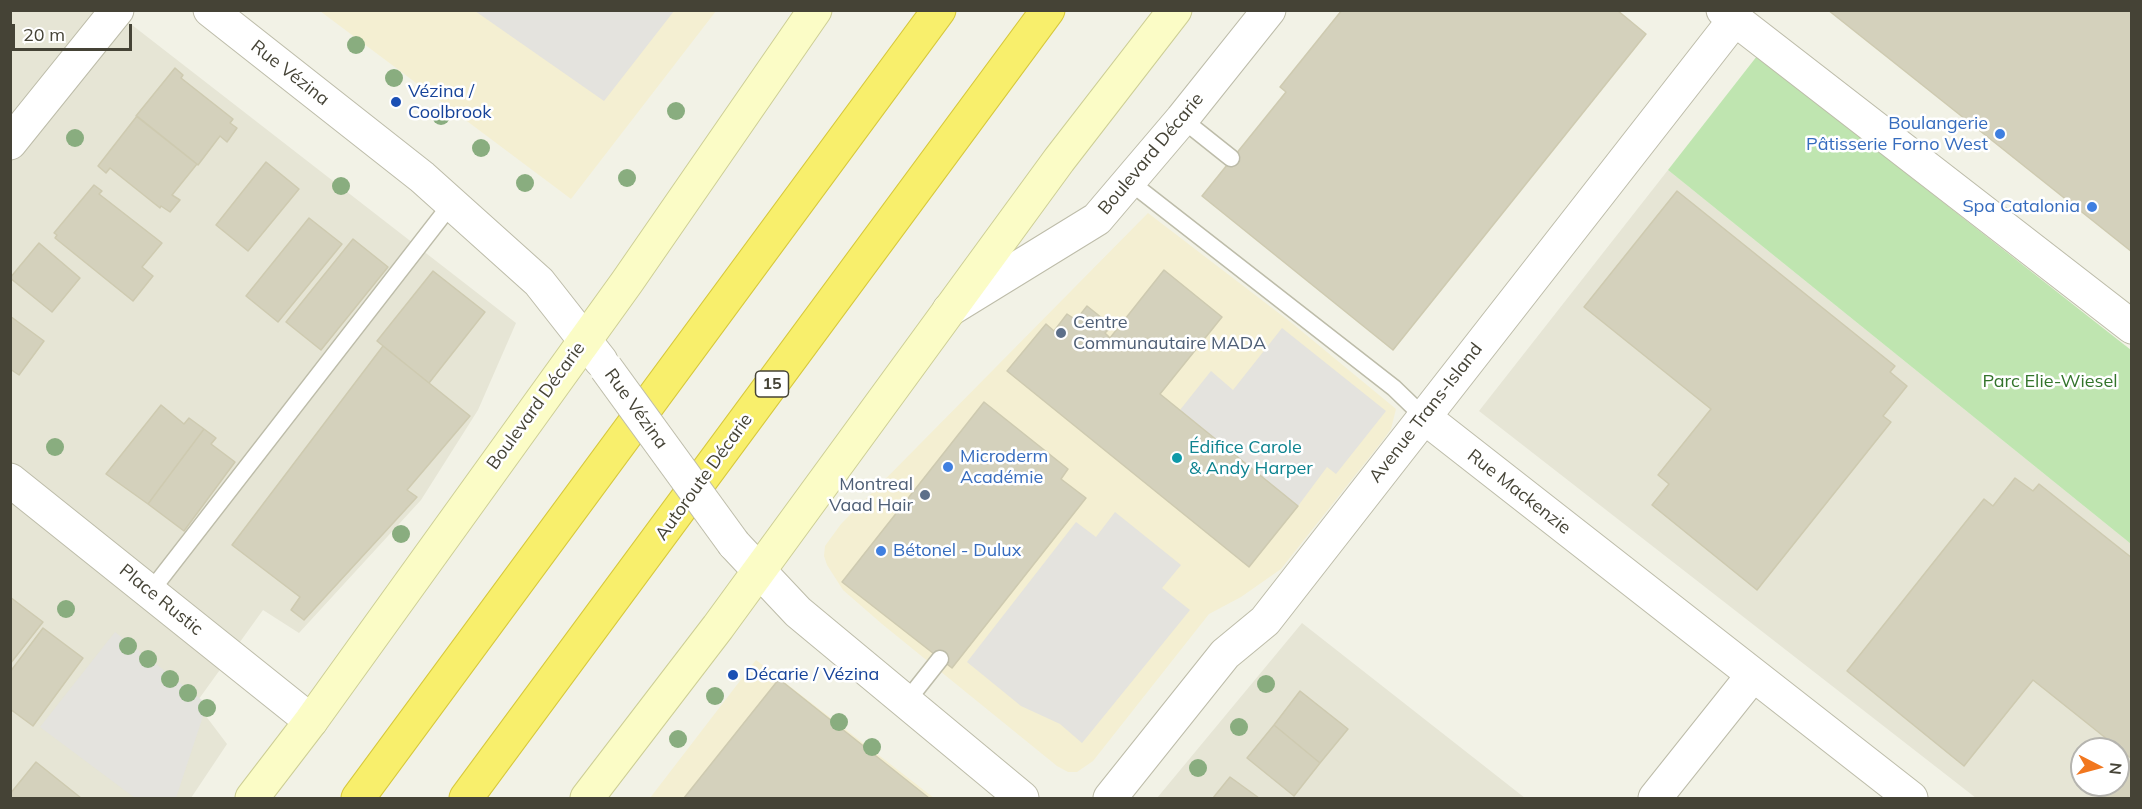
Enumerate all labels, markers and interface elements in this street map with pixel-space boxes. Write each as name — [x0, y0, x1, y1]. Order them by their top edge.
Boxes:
scale bar — [15, 12, 135, 50]
text: 20 m — [23, 23, 65, 46]
street label: Rue Vézina — [246, 36, 334, 110]
place label: Vézina / Coolbrook — [408, 81, 492, 124]
street label: Boulevard Décarie — [1094, 89, 1208, 219]
marker: Vézina / Coolbrook — [389, 95, 403, 109]
place label: Boulangerie Pâtisserie Forno West — [1806, 113, 1988, 156]
marker: Boulangerie Pâtisserie Forno West — [1993, 127, 2007, 141]
place label: Spa Catalonia — [1962, 196, 2080, 218]
marker: Spa Catalonia — [2085, 200, 2099, 214]
place label: Centre Communautaire MADA — [1073, 312, 1266, 354]
marker: Centre Communautaire MADA — [1054, 326, 1068, 340]
street label: Boulevard Décarie — [482, 338, 590, 474]
street label: Avenue Trans-Island — [1365, 339, 1487, 487]
street label: Rue Vézina — [600, 365, 672, 453]
road number: 15 — [756, 371, 788, 397]
park label: Parc Elie-Wiesel — [1982, 371, 2118, 393]
street label: Autoroute Décarie — [651, 409, 757, 545]
place label: Édifice Carole & Andy Harper — [1189, 437, 1313, 480]
street label: Rue Mackenzie — [1463, 445, 1575, 539]
place label: Microderm Académie — [960, 446, 1048, 488]
marker: Édifice Carole & Andy Harper — [1170, 451, 1184, 465]
marker: Microderm Académie — [941, 460, 955, 474]
place label: Montreal Vaad Hair — [829, 474, 913, 516]
marker: Montreal Vaad Hair — [918, 488, 932, 502]
place label: Bétonel - Dulux — [893, 540, 1021, 562]
marker: Bétonel - Dulux — [874, 544, 888, 558]
street label: Place Rustic — [115, 560, 207, 640]
place label: Décarie / Vézina — [745, 664, 879, 686]
marker: Décarie / Vézina — [726, 668, 740, 682]
north arrow — [2070, 737, 2130, 797]
text: N — [2105, 762, 2126, 776]

